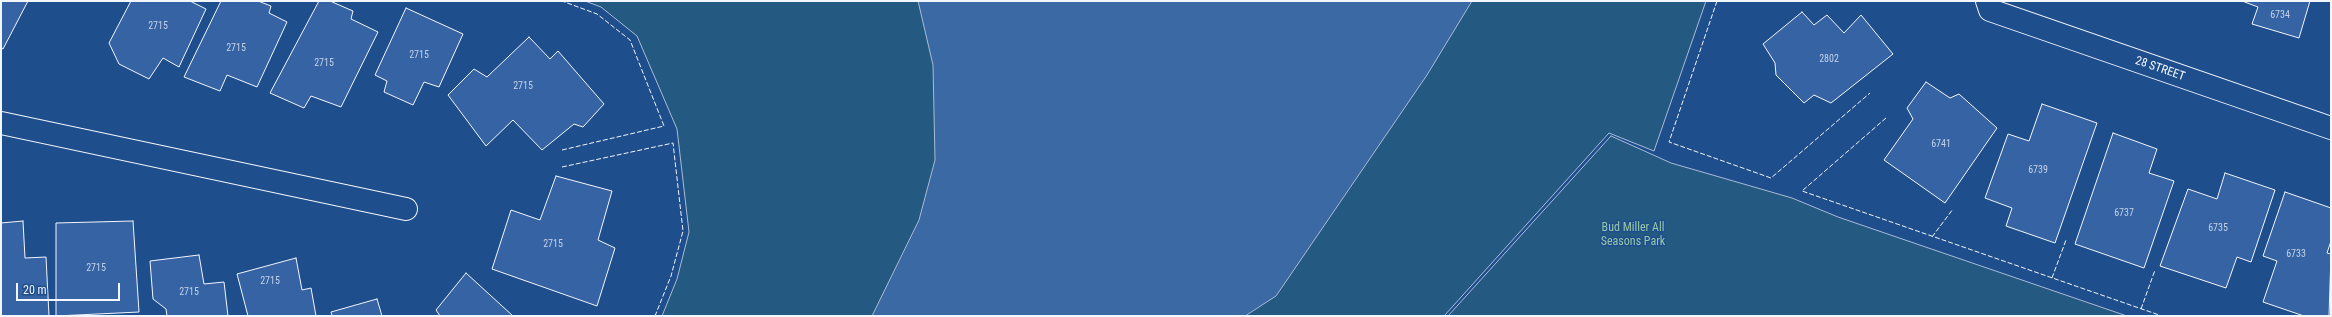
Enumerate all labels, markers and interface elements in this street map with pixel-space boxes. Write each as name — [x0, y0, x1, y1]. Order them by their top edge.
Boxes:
house number: 6734 — [2270, 9, 2290, 21]
house number: 2715 — [148, 20, 168, 32]
house number: 2715 — [226, 42, 246, 54]
house number: 2715 — [409, 49, 429, 61]
house number: 2802 — [1819, 53, 1839, 65]
street label: 28 STREET — [2133, 54, 2187, 84]
house number: 2715 — [314, 57, 334, 69]
house number: 2715 — [513, 80, 533, 92]
house number: 6741 — [1931, 138, 1951, 150]
house number: 6739 — [2028, 164, 2048, 176]
house number: 6737 — [2114, 207, 2134, 219]
park label: Bud Miller All Seasons Park — [1601, 221, 1665, 249]
house number: 6735 — [2208, 222, 2228, 234]
house number: 2715 — [543, 238, 563, 250]
house number: 6733 — [2286, 248, 2306, 260]
house number: 2715 — [86, 262, 106, 274]
scale bar — [18, 275, 122, 301]
house number: 2715 — [260, 275, 280, 287]
text: 20 m — [23, 283, 47, 297]
house number: 2715 — [179, 286, 199, 298]

